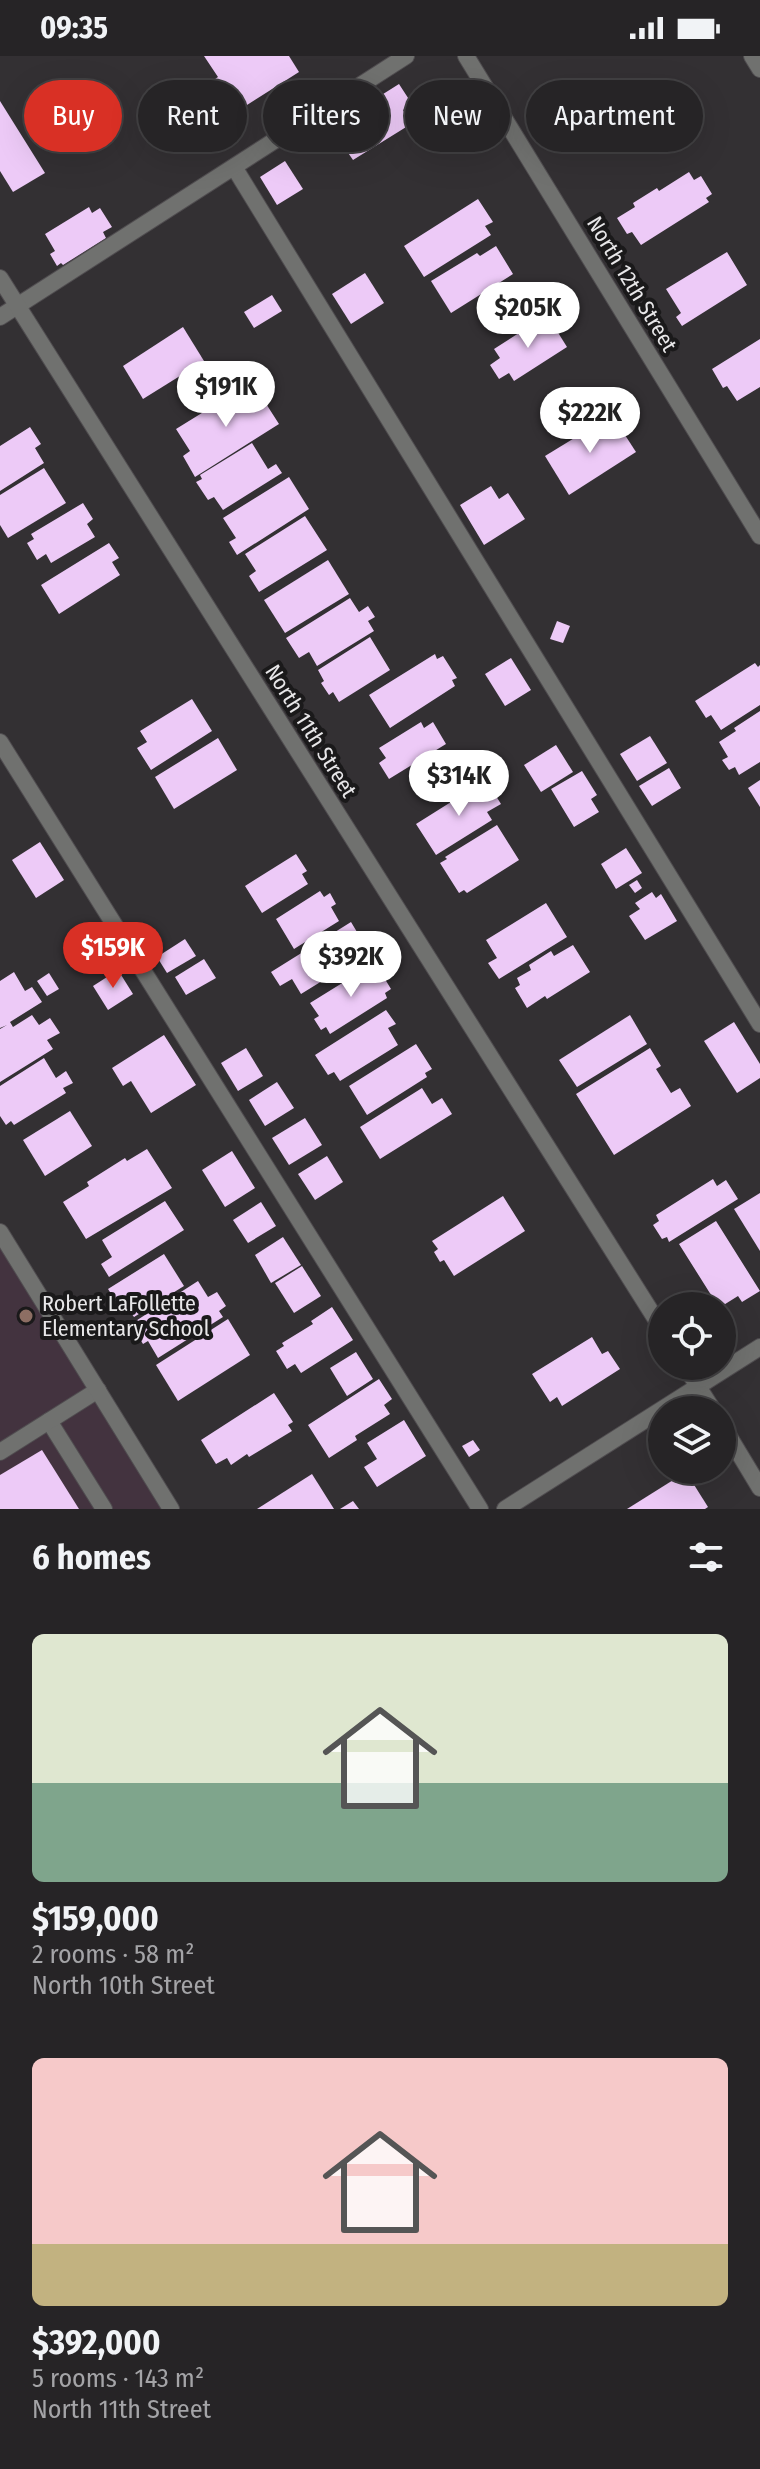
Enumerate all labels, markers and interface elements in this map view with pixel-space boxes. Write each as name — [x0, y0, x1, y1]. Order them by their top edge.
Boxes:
text: 09:35 — [40, 10, 108, 46]
chip: Buy — [24, 80, 122, 152]
chip: Rent — [138, 80, 247, 152]
chip: Filters — [263, 80, 389, 152]
chip: New — [405, 80, 510, 152]
chip: Apartment — [526, 80, 703, 152]
street label: North 12th Street — [581, 212, 683, 357]
pin: $205K — [472, 282, 584, 350]
text: $205K — [495, 292, 561, 323]
pin: $191K — [170, 361, 282, 429]
text: $191K — [195, 371, 257, 402]
pin: $222K — [534, 387, 646, 455]
text: $222K — [558, 397, 622, 428]
street label: North 11th Street — [259, 660, 363, 803]
pin: $314K — [403, 750, 515, 818]
text: $314K — [427, 760, 491, 791]
pin: $159K — [57, 922, 169, 990]
pin: $392K — [295, 931, 407, 999]
text: $159K — [81, 932, 145, 963]
text: $392K — [318, 941, 384, 972]
place label: Robert LaFollette Elementary School — [42, 1290, 210, 1342]
map controls — [648, 1292, 736, 1484]
button: locate — [648, 1292, 736, 1380]
marker: Robert LaFollette Elementary School — [17, 1307, 35, 1325]
button: layers — [648, 1396, 736, 1484]
icon: filters — [684, 1535, 728, 1579]
text: 6 homes — [32, 1537, 151, 1578]
icon: home — [308, 1686, 452, 1830]
text: $159,000 — [32, 1898, 159, 1939]
text: 2 rooms · 58 m² — [32, 1939, 194, 1970]
text: North 10th Street — [32, 1970, 215, 2001]
icon: home — [308, 2110, 452, 2254]
text: $392,000 — [32, 2322, 160, 2363]
text: 5 rooms · 143 m² — [32, 2363, 204, 2394]
text: North 11th Street — [32, 2394, 211, 2425]

